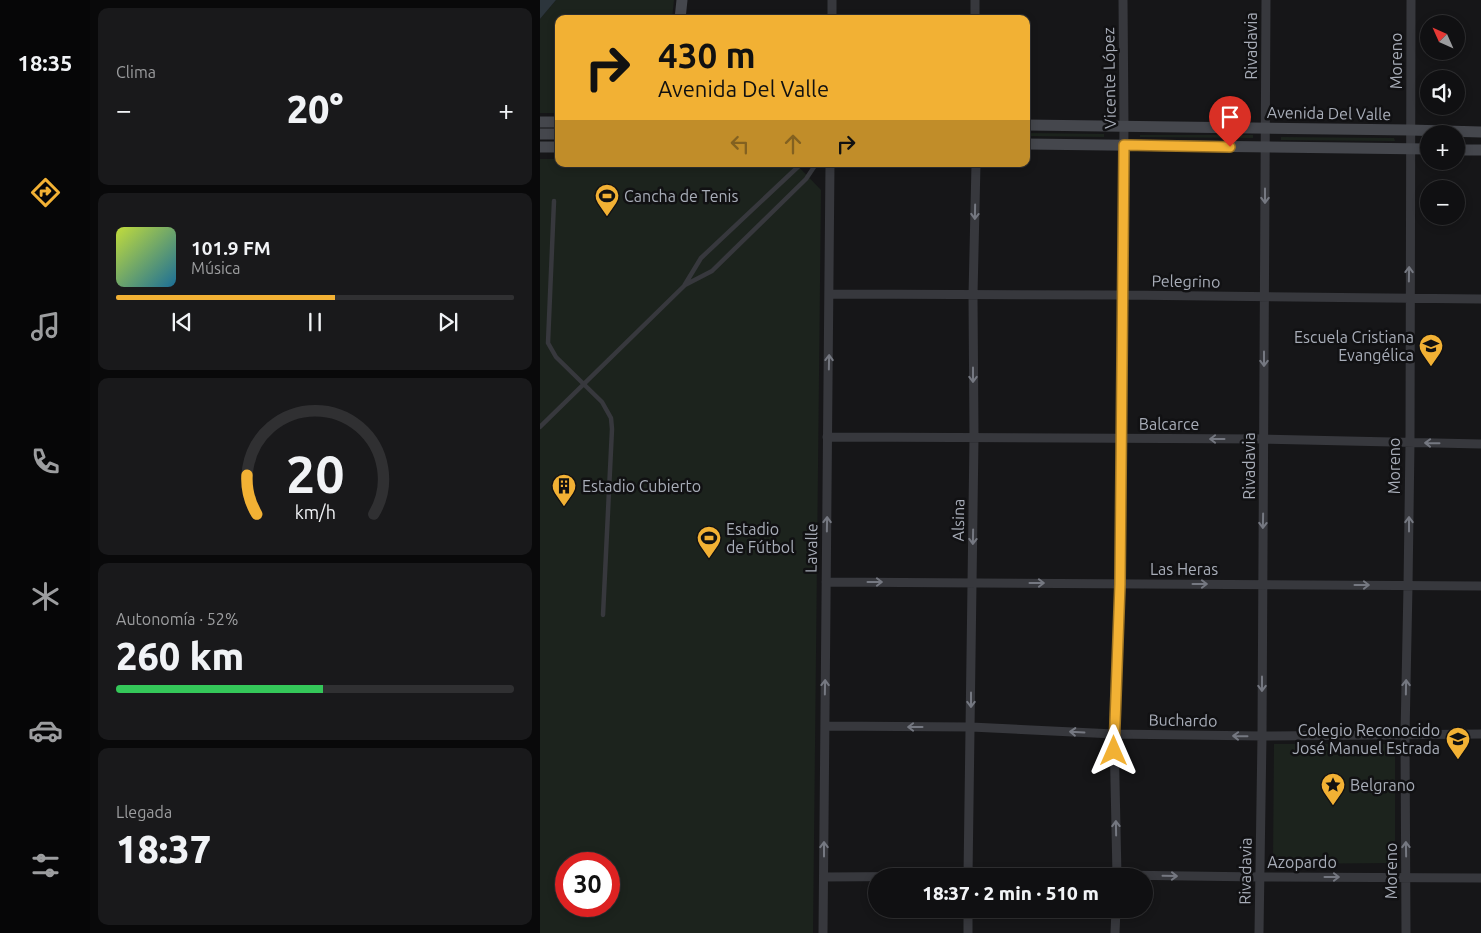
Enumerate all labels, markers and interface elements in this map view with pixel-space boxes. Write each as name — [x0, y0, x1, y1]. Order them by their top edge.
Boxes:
street label: Rivadavia — [1242, 12, 1260, 80]
north arrow — [1420, 15, 1465, 60]
map controls — [1420, 15, 1465, 225]
street label: Vicente López — [1099, 27, 1119, 129]
street label: Moreno — [1387, 33, 1405, 89]
icon: right — [575, 35, 640, 100]
text: 430 m — [658, 35, 756, 75]
text: 18:35 — [17, 50, 73, 75]
text: Clima — [116, 63, 156, 81]
button: sound — [1420, 70, 1465, 115]
text: Avenida Del Valle — [658, 76, 829, 101]
text: 20° — [287, 88, 343, 130]
text: − — [116, 94, 132, 125]
text: + — [498, 94, 514, 125]
pin — [1209, 96, 1251, 147]
icon: arrive — [1216, 103, 1244, 131]
street label: Avenida Del Valle — [1267, 103, 1391, 123]
button: + — [1420, 125, 1465, 170]
icon: left — [726, 130, 754, 158]
icon: ahead — [779, 130, 807, 158]
icon: right — [832, 130, 860, 158]
icon: directions — [28, 175, 63, 210]
button: − — [1420, 180, 1465, 225]
sports icon: Cancha de Tenis — [594, 183, 620, 217]
place label: Cancha de Tenis — [624, 187, 738, 205]
one-way arrow — [1260, 188, 1270, 204]
one-way arrow — [970, 204, 979, 220]
text: 101.9 FM — [191, 237, 271, 259]
text: Música — [191, 259, 241, 277]
one-way arrow — [1405, 267, 1414, 283]
street label: Pelegrino — [1151, 271, 1221, 291]
icon: previous — [168, 308, 196, 336]
icon: pause — [301, 308, 329, 336]
icon: next — [434, 308, 462, 336]
icon: music — [28, 309, 63, 344]
place label: Escuela Cristiana Evangélica — [1294, 328, 1414, 364]
school or university icon: Escuela Cristiana Evangélica — [1418, 333, 1444, 367]
one-way arrow — [1259, 350, 1269, 366]
one-way arrow — [824, 354, 833, 370]
one-way arrow — [968, 366, 978, 383]
street label: Balcarce — [1139, 415, 1199, 433]
street label: Rivadavia — [1240, 432, 1258, 500]
one-way arrow — [1210, 434, 1226, 444]
street label: Moreno — [1385, 438, 1403, 494]
one-way arrow — [1425, 439, 1441, 448]
icon: phone — [28, 444, 63, 479]
text: 20 — [286, 445, 344, 503]
building icon: Estadio Cubierto — [551, 473, 577, 507]
place label: Estadio Cubierto — [582, 477, 701, 495]
street label: Alsina — [949, 498, 967, 542]
text: km/h — [294, 502, 336, 522]
one-way arrow — [1259, 513, 1268, 529]
one-way arrow — [822, 517, 832, 533]
one-way arrow — [1404, 517, 1414, 533]
place label: Estadio de Fútbol — [726, 520, 794, 556]
street label: Lavalle — [802, 523, 820, 573]
sports icon: Estadio de Fútbol — [696, 525, 722, 559]
one-way arrow — [968, 529, 978, 545]
street label: Las Heras — [1150, 560, 1218, 578]
one-way arrow — [866, 577, 883, 587]
one-way arrow — [1029, 578, 1045, 588]
icon: climate — [28, 579, 63, 614]
one-way arrow — [1192, 580, 1208, 589]
one-way arrow — [1354, 581, 1370, 590]
text: Autonomía · 52% — [116, 610, 238, 628]
text: 260 km — [116, 635, 244, 677]
one-way arrow — [1257, 675, 1267, 691]
one-way arrow — [820, 679, 830, 696]
one-way arrow — [1401, 679, 1411, 696]
one-way arrow — [966, 692, 976, 708]
street label: Buchardo — [1148, 710, 1218, 730]
icon: car — [28, 713, 63, 748]
place label: Colegio Reconocido José Manuel Estrada — [1292, 721, 1440, 757]
one-way arrow — [907, 722, 924, 732]
position arrow — [1087, 724, 1139, 776]
school or university icon: Colegio Reconocido José Manuel Estrada — [1445, 726, 1471, 760]
one-way arrow — [1070, 727, 1086, 737]
one-way arrow — [1232, 731, 1248, 741]
place icon: Belgrano — [1320, 772, 1346, 806]
place label: Belgrano — [1350, 776, 1415, 794]
text: Llegada — [116, 803, 172, 821]
one-way arrow — [1111, 820, 1121, 836]
text: 18:37 — [116, 828, 211, 870]
street label: Rivadavia — [1235, 837, 1255, 905]
one-way arrow — [819, 842, 829, 858]
one-way arrow — [1401, 842, 1411, 858]
street label: Moreno — [1382, 843, 1400, 899]
icon: filters — [28, 848, 63, 883]
speed limit sign: 30 — [555, 852, 620, 917]
street label: Azopardo — [1267, 853, 1337, 871]
one-way arrow — [1162, 871, 1178, 881]
one-way arrow — [1324, 872, 1340, 882]
text: 18:37 · 2 min · 510 m — [922, 882, 1099, 904]

